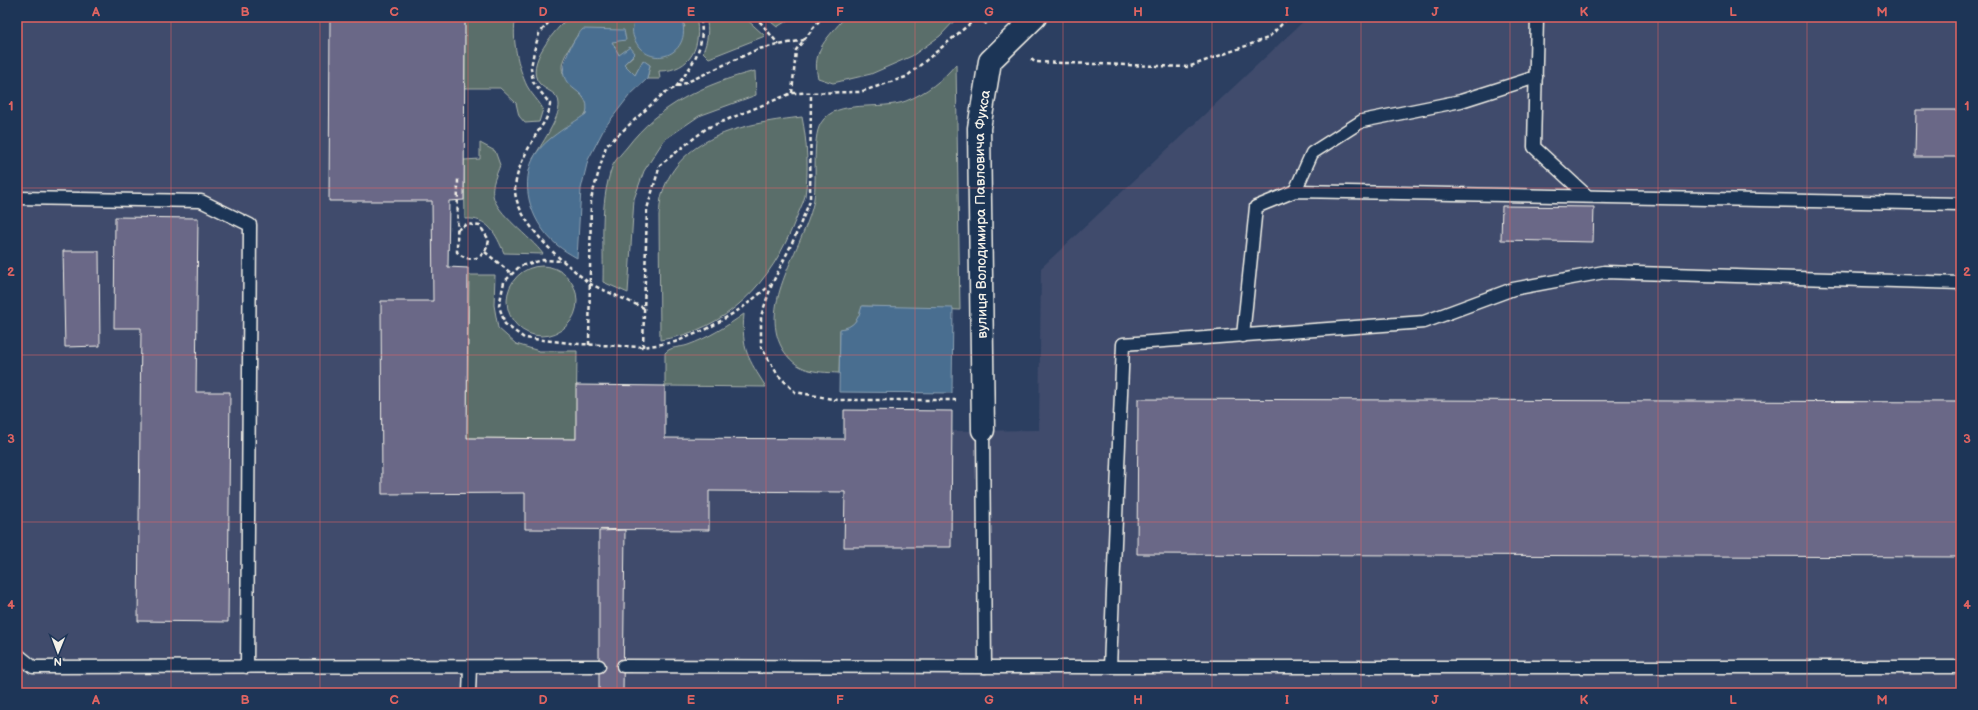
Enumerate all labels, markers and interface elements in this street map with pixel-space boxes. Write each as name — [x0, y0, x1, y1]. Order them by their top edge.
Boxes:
text: A — [91, 4, 100, 20]
text: B — [240, 4, 250, 20]
text: C — [389, 4, 399, 20]
text: D — [538, 4, 548, 20]
text: E — [687, 4, 696, 20]
text: F — [836, 4, 844, 20]
text: G — [984, 4, 994, 20]
text: H — [1133, 4, 1143, 20]
text: I — [1285, 4, 1289, 20]
text: J — [1431, 4, 1439, 20]
text: K — [1580, 4, 1589, 20]
text: L — [1729, 4, 1737, 20]
text: M — [1876, 4, 1888, 20]
street label: вулиця Володимира Павловича Фукса — [971, 88, 994, 339]
text: 1 — [8, 98, 14, 114]
text: 1 — [1964, 98, 1970, 114]
text: 2 — [7, 264, 15, 280]
text: 2 — [1963, 264, 1971, 280]
text: 3 — [7, 431, 15, 447]
text: 3 — [1963, 431, 1971, 447]
text: 4 — [7, 597, 15, 613]
text: 4 — [1963, 597, 1971, 613]
north arrow — [38, 632, 78, 672]
text: N — [54, 655, 62, 668]
text: A — [91, 692, 100, 708]
text: B — [240, 692, 250, 708]
text: C — [389, 692, 399, 708]
text: D — [538, 692, 548, 708]
text: E — [687, 692, 696, 708]
text: F — [836, 692, 844, 708]
text: G — [984, 692, 994, 708]
text: H — [1133, 692, 1143, 708]
text: I — [1285, 692, 1289, 708]
text: J — [1431, 692, 1439, 708]
text: K — [1580, 692, 1589, 708]
text: L — [1729, 692, 1737, 708]
text: M — [1876, 692, 1888, 708]

